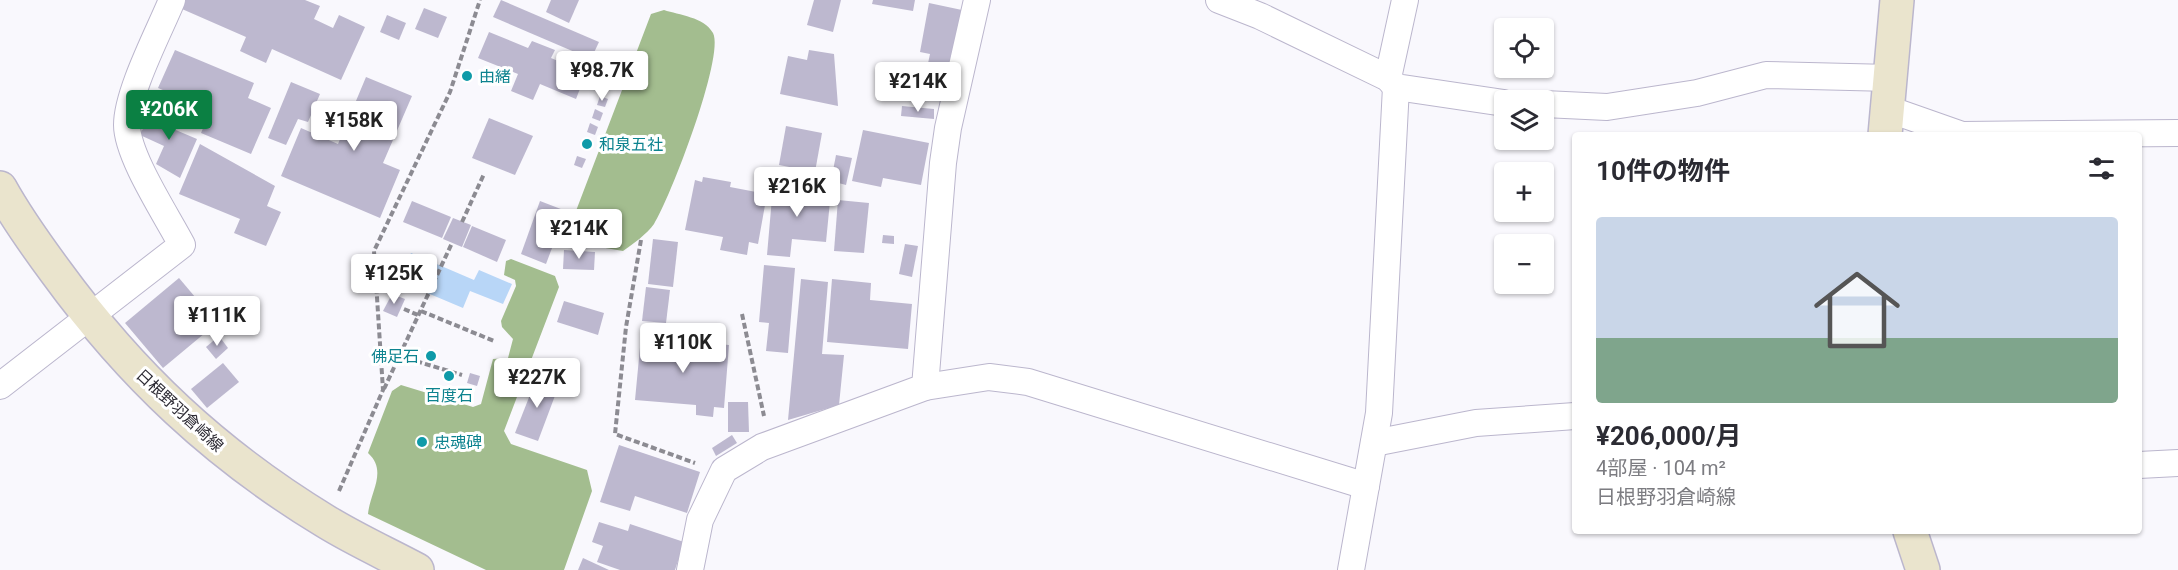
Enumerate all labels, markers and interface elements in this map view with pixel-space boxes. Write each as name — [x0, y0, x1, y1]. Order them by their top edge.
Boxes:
map controls — [1494, 18, 1554, 294]
button: locate — [1494, 18, 1554, 78]
pin: ¥98.7K — [553, 51, 651, 102]
text: ¥98.7K — [570, 58, 634, 82]
pin: ¥214K — [876, 62, 960, 113]
place label: 由緒 — [479, 67, 511, 86]
marker: 由緒 — [460, 69, 474, 83]
text: ¥214K — [889, 69, 947, 93]
pin: ¥206K — [127, 90, 211, 141]
button: layers — [1494, 90, 1554, 150]
text: ¥206K — [140, 97, 198, 121]
pin: ¥158K — [312, 101, 396, 152]
text: ¥158K — [325, 108, 383, 132]
place label: 和泉五社 — [599, 135, 663, 154]
marker: 和泉五社 — [580, 137, 594, 151]
icon: filters — [2085, 152, 2118, 185]
text: 10件の物件 — [1596, 156, 1730, 186]
button: + — [1494, 162, 1554, 222]
pin: ¥216K — [755, 167, 839, 218]
text: ¥216K — [768, 174, 826, 198]
pin: ¥214K — [537, 209, 621, 260]
text: ¥214K — [550, 216, 608, 240]
button: − — [1494, 234, 1554, 294]
pin: ¥125K — [352, 254, 436, 305]
icon: home — [1803, 256, 1911, 364]
text: ¥125K — [365, 261, 423, 285]
pin: ¥111K — [175, 296, 259, 347]
text: ¥111K — [188, 303, 246, 327]
pin: ¥110K — [641, 323, 725, 374]
text: ¥110K — [654, 330, 712, 354]
place label: 佛足石 — [371, 347, 419, 366]
marker: 佛足石 — [424, 349, 438, 363]
pin: ¥227K — [495, 358, 579, 409]
street label: 日根野羽倉崎線 — [132, 365, 227, 456]
text: ¥227K — [508, 365, 566, 389]
marker: 百度石 — [442, 369, 456, 383]
place label: 百度石 — [425, 386, 473, 405]
text: ¥206,000/月 — [1596, 421, 1742, 451]
place label: 忠魂碑 — [434, 433, 482, 452]
marker: 忠魂碑 — [415, 435, 429, 449]
text: 4部屋 · 104 m² — [1596, 456, 1726, 480]
text: 日根野羽倉崎線 — [1596, 485, 1736, 509]

